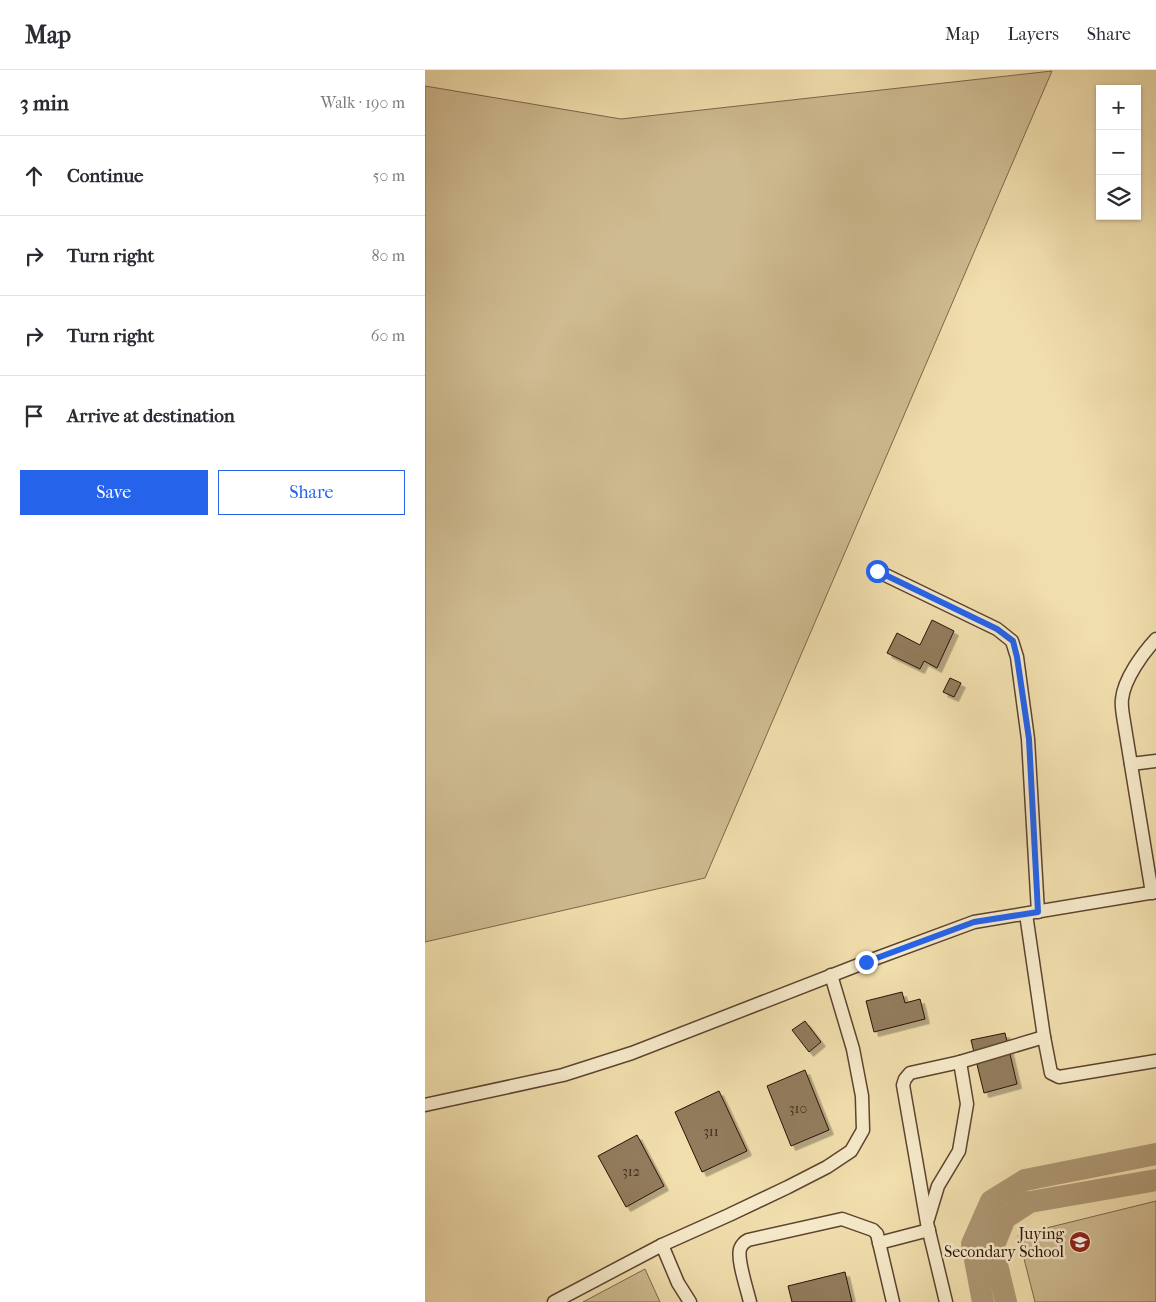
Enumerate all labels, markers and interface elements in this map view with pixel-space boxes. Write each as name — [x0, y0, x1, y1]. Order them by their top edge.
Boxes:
text: Map — [25, 21, 71, 49]
text: Map — [945, 24, 979, 45]
text: Layers — [1007, 24, 1059, 45]
text: Share — [1087, 24, 1131, 45]
map controls — [1096, 85, 1141, 220]
button: + — [1096, 85, 1141, 130]
text: 3 min — [20, 91, 69, 115]
text: Walk · 190 m — [321, 93, 405, 112]
button: − — [1096, 130, 1141, 175]
icon: ahead — [20, 162, 48, 190]
text: Continue — [67, 165, 143, 187]
text: 50 m — [373, 166, 405, 185]
button: layers — [1096, 175, 1141, 220]
icon: right — [20, 242, 48, 270]
text: Turn right — [67, 245, 154, 267]
text: 80 m — [371, 246, 405, 265]
icon: right — [20, 322, 48, 350]
text: Turn right — [67, 325, 154, 347]
text: 60 m — [371, 326, 405, 345]
icon: arrive — [20, 402, 48, 430]
text: Arrive at destination — [67, 405, 235, 427]
button: Save — [20, 470, 208, 515]
button: Share — [218, 470, 405, 515]
route start — [866, 560, 889, 583]
route end — [855, 951, 878, 974]
house number: 310 — [789, 1100, 807, 1117]
house number: 311 — [703, 1123, 719, 1140]
house number: 312 — [622, 1163, 640, 1180]
place label: Juying Secondary School — [944, 1224, 1065, 1261]
school or university icon: Juying Secondary School — [1068, 1230, 1092, 1254]

